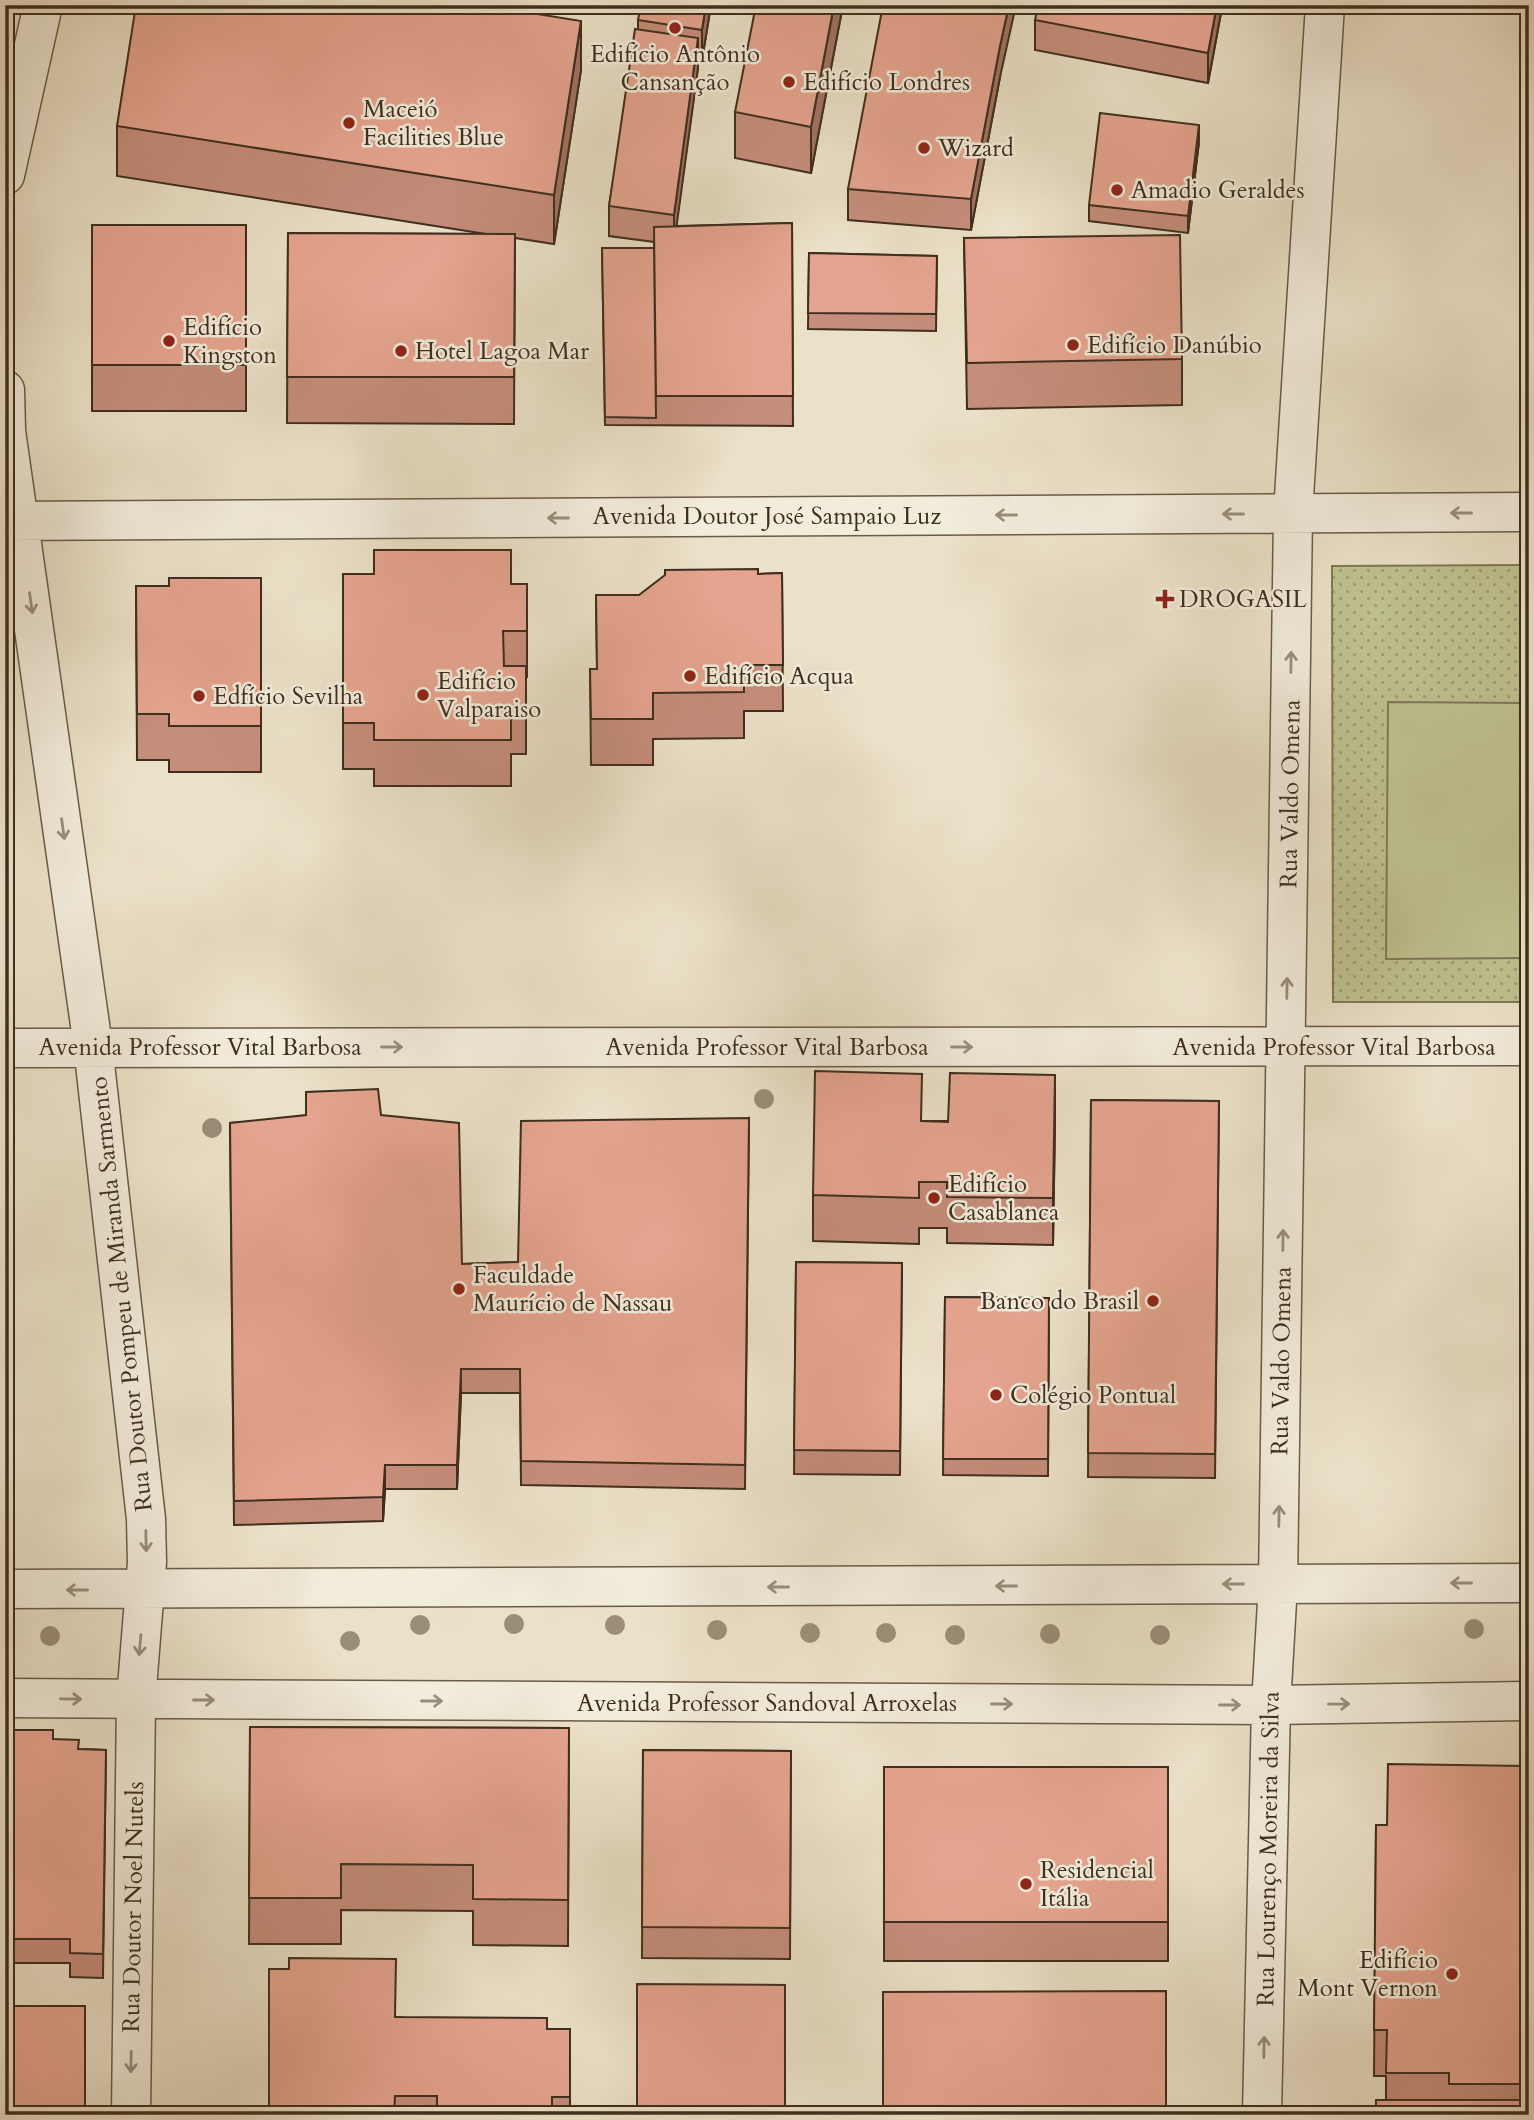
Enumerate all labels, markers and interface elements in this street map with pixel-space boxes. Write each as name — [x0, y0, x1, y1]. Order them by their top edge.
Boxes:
marker: Edifício Antônio Cansanção — [667, 20, 683, 36]
place label: Edifício Antônio Cansanção — [590, 38, 760, 99]
place label: Edifício Londres — [803, 66, 970, 99]
marker: Edifício Londres — [781, 74, 797, 90]
place label: Maceió Facilities Blue — [363, 93, 504, 154]
marker: Maceió Facilities Blue — [341, 115, 357, 131]
place label: Wizard — [937, 132, 1014, 165]
marker: Wizard — [916, 140, 932, 156]
place label: Amadio Geraldes — [1131, 174, 1305, 207]
marker: Amadio Geraldes — [1109, 182, 1125, 198]
place label: Edifício Kingston — [183, 311, 277, 372]
place label: Edifício Danúbio — [1087, 329, 1262, 362]
marker: Edifício Kingston — [161, 333, 177, 349]
place label: Hotel Lagoa Mar — [415, 335, 589, 368]
marker: Edifício Danúbio — [1065, 337, 1081, 353]
marker: Hotel Lagoa Mar — [393, 343, 409, 359]
street label: Avenida Doutor José Sampaio Luz — [593, 500, 941, 533]
one-way arrow — [1449, 506, 1472, 520]
one-way arrow — [1222, 507, 1245, 521]
one-way arrow — [994, 508, 1017, 522]
one-way arrow — [546, 511, 569, 524]
place label: DROGASIL — [1179, 583, 1307, 616]
one-way arrow — [25, 591, 38, 614]
marker: DROGASIL — [1157, 591, 1173, 607]
one-way arrow — [1284, 651, 1298, 674]
place label: Edifício Acqua — [704, 660, 855, 693]
place label: Edifício Valparaiso — [437, 665, 541, 726]
marker: Edifício Acqua — [682, 668, 698, 684]
place label: Edfício Sevilha — [213, 680, 364, 713]
marker: Edifício Valparaiso — [415, 687, 431, 703]
marker: Edfício Sevilha — [191, 688, 207, 704]
street label: Rua Valdo Omena — [1272, 699, 1309, 889]
one-way arrow — [56, 817, 69, 839]
one-way arrow — [1281, 976, 1294, 999]
street label: Avenida Professor Vital Barbosa — [38, 1031, 362, 1064]
street label: Avenida Professor Vital Barbosa — [605, 1031, 929, 1064]
street label: Avenida Professor Vital Barbosa — [1172, 1031, 1496, 1064]
one-way arrow — [380, 1040, 403, 1053]
one-way arrow — [951, 1040, 974, 1054]
street label: Rua Doutor Pompeu de Miranda Sarmento — [82, 1075, 161, 1513]
place label: Edifício Casablanca — [948, 1168, 1060, 1229]
marker: Edifício Casablanca — [926, 1190, 942, 1206]
one-way arrow — [1277, 1228, 1290, 1251]
place label: Faculdade Maurício de Nassau — [473, 1259, 672, 1320]
street label: Rua Valdo Omena — [1263, 1266, 1300, 1456]
marker: Faculdade Maurício de Nassau — [451, 1281, 467, 1297]
place label: Banco do Brasil — [980, 1285, 1139, 1318]
marker: Banco do Brasil — [1145, 1293, 1161, 1309]
place label: Colégio Pontual — [1010, 1379, 1176, 1412]
marker: Colégio Pontual — [988, 1387, 1004, 1403]
one-way arrow — [1272, 1505, 1286, 1528]
one-way arrow — [140, 1529, 153, 1552]
one-way arrow — [1449, 1576, 1472, 1590]
one-way arrow — [1222, 1578, 1245, 1591]
one-way arrow — [994, 1579, 1017, 1593]
one-way arrow — [767, 1580, 790, 1594]
one-way arrow — [65, 1583, 88, 1597]
one-way arrow — [133, 1633, 146, 1655]
street label: Avenida Professor Sandoval Arroxelas — [577, 1687, 957, 1720]
street label: Rua Lourenço Moreira da Silva — [1249, 1690, 1288, 2007]
one-way arrow — [59, 1692, 82, 1706]
one-way arrow — [192, 1693, 215, 1707]
one-way arrow — [420, 1694, 443, 1708]
one-way arrow — [990, 1697, 1013, 1711]
one-way arrow — [1328, 1697, 1351, 1711]
one-way arrow — [1218, 1698, 1241, 1712]
street label: Rua Doutor Noel Nutels — [115, 1781, 152, 2033]
place label: Residencial Itália — [1040, 1854, 1154, 1915]
marker: Residencial Itália — [1018, 1876, 1034, 1892]
place label: Edifício Mont Vernon — [1297, 1944, 1438, 2005]
marker: Edifício Mont Vernon — [1444, 1966, 1460, 1982]
one-way arrow — [1257, 2035, 1270, 2058]
one-way arrow — [124, 2050, 138, 2073]

